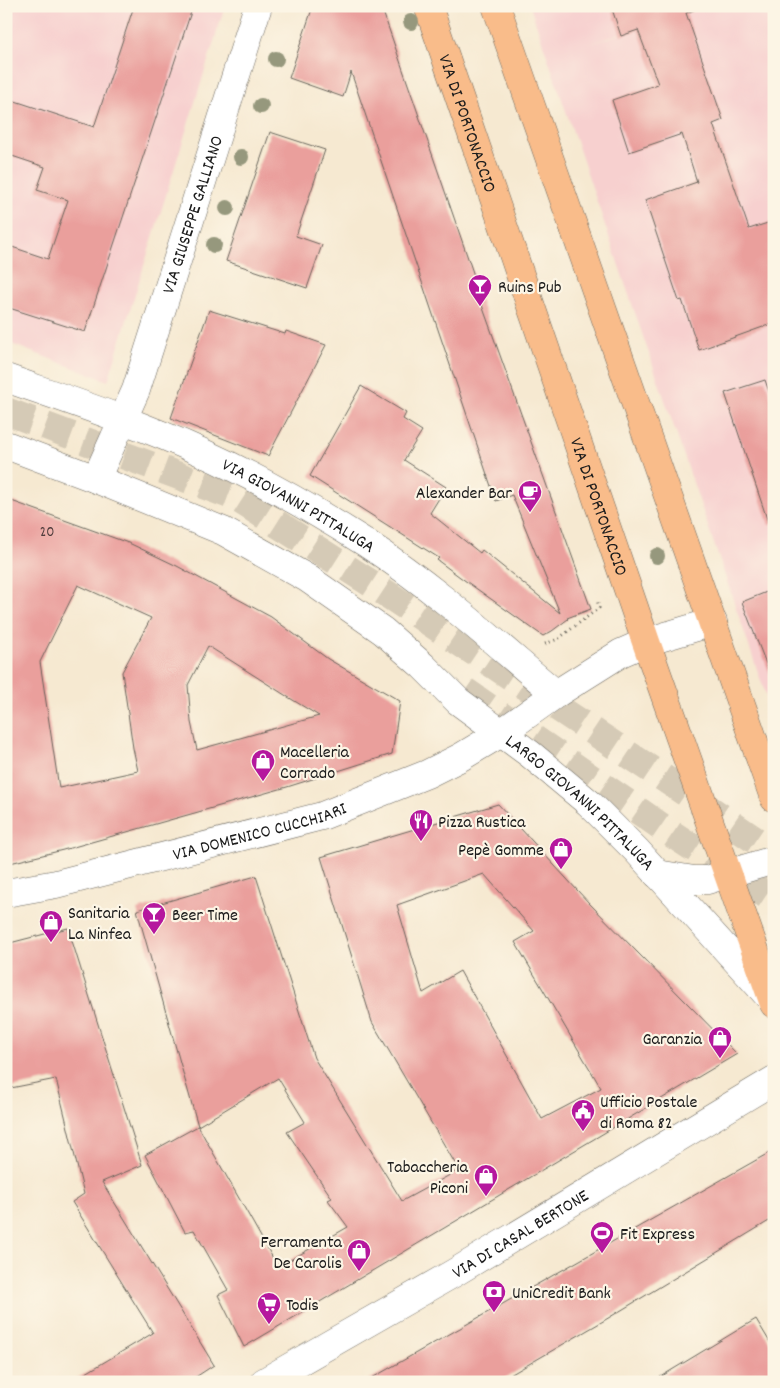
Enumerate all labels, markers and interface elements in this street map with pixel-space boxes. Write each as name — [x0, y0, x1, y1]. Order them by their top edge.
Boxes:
street label: VIA DI PORTONACCIO — [431, 52, 501, 197]
street label: VIA GIUSEPPE GALLIANO — [157, 133, 231, 297]
bar icon: Ruins Pub — [467, 273, 493, 307]
place label: Ruins Pub — [498, 276, 562, 301]
street label: VIA DI PORTONACCIO — [562, 435, 632, 580]
street label: VIA GIOVANNI PITTALUGA — [217, 454, 379, 561]
cafe icon: Alexander Bar — [517, 479, 543, 513]
place label: Alexander Bar — [416, 482, 512, 507]
house number: 20 — [40, 522, 54, 544]
street label: LARGO GIOVANNI PITTALUGA — [499, 730, 659, 877]
place label: Macelleria Corrado — [280, 741, 350, 787]
shop icon: Macelleria Corrado — [250, 748, 276, 782]
street label: VIA DOMENICO CUCCHIARI — [171, 797, 351, 869]
restaurant icon: Pizza Rustica — [408, 808, 434, 842]
place label: Pizza Rustica — [438, 811, 526, 836]
shop icon: Pepè Gomme — [548, 836, 574, 870]
place label: Pepè Gomme — [458, 839, 544, 864]
bar icon: Beer Time — [141, 901, 167, 935]
place label: Sanitaria La Ninfea — [68, 902, 132, 948]
place label: Beer Time — [172, 904, 238, 929]
shop icon: Sanitaria La Ninfea — [38, 909, 64, 943]
shop icon: Garanzia — [707, 1025, 733, 1059]
place label: Garanzia — [642, 1028, 703, 1053]
place label: Ufficio Postale di Roma 82 — [600, 1091, 697, 1137]
public building icon: Ufficio Postale di Roma 82 — [570, 1098, 596, 1132]
place label: Tabaccheria Piconi — [387, 1156, 469, 1202]
shop icon: Tabaccheria Piconi — [473, 1163, 499, 1197]
street label: VIA DI CASAL BERTONE — [448, 1185, 594, 1286]
sports icon: Fit Express — [589, 1220, 615, 1254]
place label: Fit Express — [620, 1223, 695, 1248]
place label: Ferramenta De Carolis — [261, 1231, 343, 1277]
shop icon: Ferramenta De Carolis — [346, 1238, 372, 1272]
bank icon: UniCredit Bank — [481, 1279, 507, 1313]
place label: UniCredit Bank — [512, 1282, 611, 1307]
supermarket icon: Todis — [256, 1291, 282, 1325]
place label: Todis — [286, 1294, 319, 1319]

